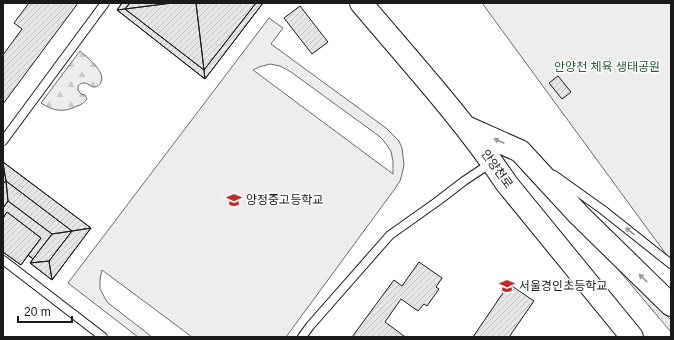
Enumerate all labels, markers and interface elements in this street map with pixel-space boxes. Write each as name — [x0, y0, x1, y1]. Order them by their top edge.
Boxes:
park label: 안양천 체육 생태공원 — [554, 60, 660, 74]
one-way arrow — [493, 138, 505, 145]
street label: 안양천로 — [478, 147, 516, 191]
school or university icon: 양정중고등학교 — [225, 191, 243, 209]
place label: 양정중고등학교 — [246, 193, 323, 207]
one-way arrow — [624, 226, 635, 235]
one-way arrow — [638, 273, 648, 283]
school or university icon: 서울경인초등학교 — [498, 277, 516, 295]
place label: 서울경인초등학교 — [519, 279, 607, 293]
scale bar — [18, 298, 72, 324]
text: 20 m — [24, 305, 51, 319]

